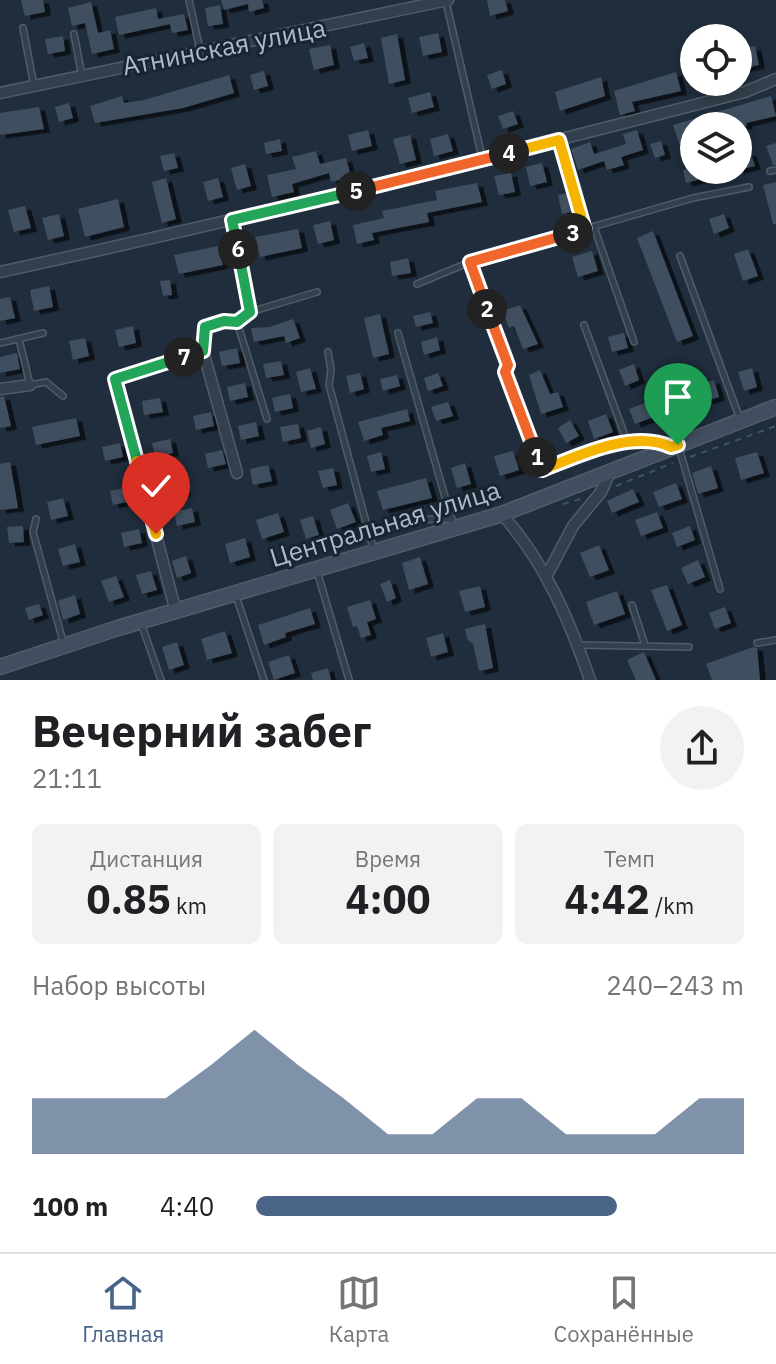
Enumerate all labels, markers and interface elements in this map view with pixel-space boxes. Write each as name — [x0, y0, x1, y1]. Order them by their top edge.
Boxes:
street label: Атнинская улица — [119, 10, 329, 82]
map controls — [680, 24, 752, 184]
button: locate — [680, 24, 752, 96]
button: layers — [680, 112, 752, 184]
pin: 4 — [489, 133, 529, 173]
text: 4 — [502, 138, 516, 167]
pin: 5 — [336, 171, 376, 211]
text: 5 — [349, 176, 363, 205]
pin: 3 — [553, 213, 593, 253]
text: 3 — [566, 218, 580, 247]
pin: 6 — [218, 229, 258, 269]
text: 6 — [231, 234, 245, 263]
pin: 2 — [467, 289, 507, 329]
text: 2 — [480, 294, 494, 323]
pin: 7 — [164, 337, 204, 377]
text: 7 — [177, 342, 191, 371]
pin — [644, 363, 712, 445]
icon: arrive — [656, 375, 700, 419]
pin: 1 — [517, 437, 557, 477]
text: 1 — [530, 442, 544, 471]
pin — [122, 452, 190, 534]
icon: check — [134, 464, 178, 508]
street label: Центральная улица — [265, 472, 504, 574]
text: Вечерний забег — [32, 702, 372, 759]
button: share — [660, 706, 744, 790]
text: 21:11 — [32, 761, 102, 795]
text: Дистанция — [90, 844, 203, 873]
text: Время — [355, 844, 421, 873]
text: Темп — [604, 844, 655, 873]
text: 0.85 — [86, 873, 171, 925]
text: 4:00 — [345, 873, 431, 925]
text: 4:42 — [565, 873, 650, 925]
text: km — [171, 891, 207, 920]
text: /km — [650, 891, 694, 920]
text: Набор высоты — [32, 968, 206, 1002]
text: 240–243 m — [606, 968, 744, 1002]
text: 100 m — [32, 1189, 108, 1223]
text: 4:40 — [160, 1189, 214, 1223]
tab: Главная — [82, 1271, 164, 1348]
tab: Карта — [329, 1271, 389, 1348]
tab: Сохранённые — [554, 1271, 694, 1348]

